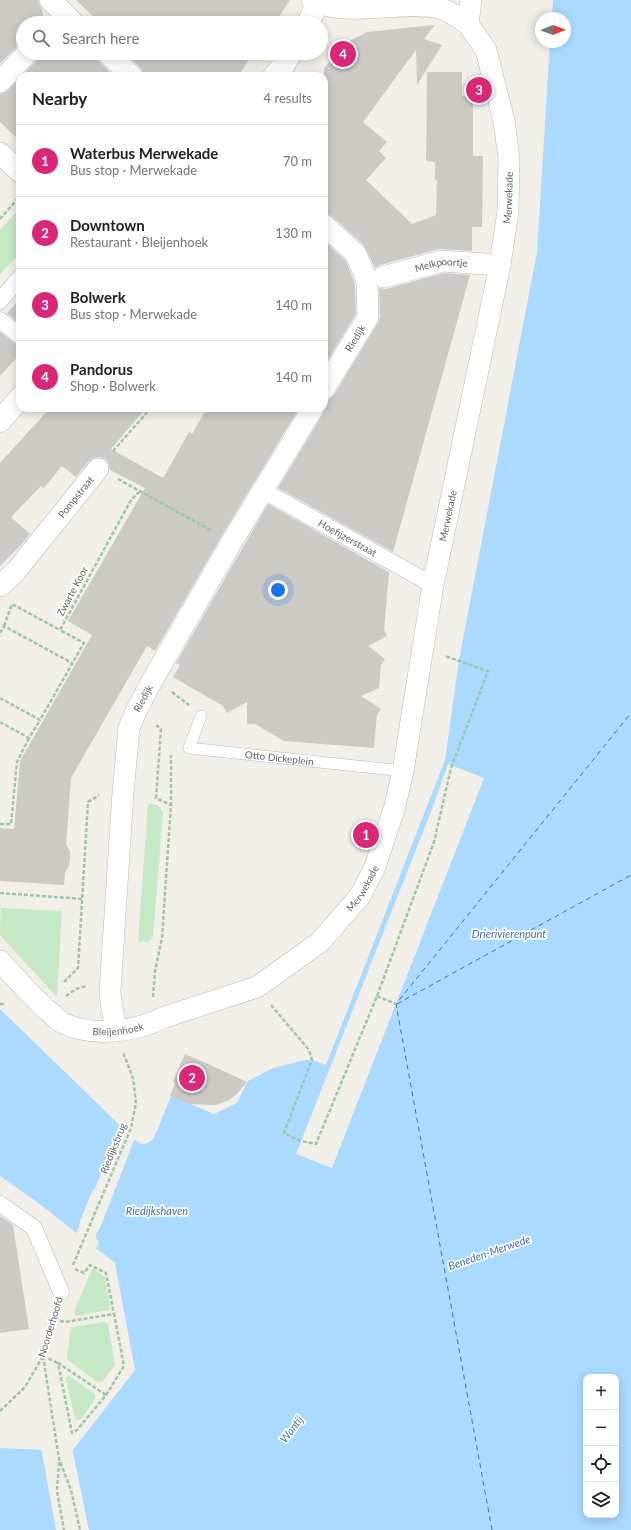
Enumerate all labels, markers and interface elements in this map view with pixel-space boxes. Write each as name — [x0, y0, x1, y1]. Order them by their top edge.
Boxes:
north arrow — [535, 12, 571, 48]
search box — [16, 16, 328, 60]
icon: search — [30, 27, 52, 49]
text: Search here — [62, 29, 139, 47]
pin: 4 — [330, 39, 356, 69]
pin: 3 — [466, 75, 492, 105]
text: Nearby — [32, 88, 87, 109]
text: 4 results — [264, 90, 312, 106]
text: Waterbus Merwekade — [70, 144, 218, 162]
text: 1 — [41, 153, 49, 169]
text: 70 m — [283, 153, 312, 169]
text: Bus stop · Merwekade — [70, 162, 197, 178]
street label: Merwekade — [500, 172, 515, 225]
text: Downtown — [70, 216, 145, 234]
text: 2 — [41, 225, 49, 241]
text: 130 m — [275, 225, 312, 241]
text: Restaurant · Bleijenhoek — [70, 234, 208, 250]
street label: Melkpoortje — [413, 255, 468, 274]
text: Bolwerk — [70, 288, 126, 306]
text: 3 — [41, 297, 49, 313]
text: 140 m — [275, 297, 312, 313]
text: Bus stop · Merwekade — [70, 306, 197, 322]
street label: Riedijk — [342, 322, 368, 354]
text: Pandorus — [70, 360, 133, 378]
text: 4 — [41, 369, 49, 385]
text: 140 m — [275, 369, 312, 385]
text: Shop · Bolwerk — [70, 378, 156, 394]
street label: Pompstraat — [55, 473, 96, 520]
street label: Merwekade — [436, 489, 459, 543]
street label: Hoefijzerstraat — [316, 517, 379, 559]
street label: Zwarte Koor — [54, 564, 90, 618]
your location — [268, 580, 288, 600]
street label: Riedijk — [131, 682, 155, 714]
street label: Otto Dickeplein — [244, 748, 314, 767]
pin: 1 — [353, 820, 379, 850]
street label: Merwekade — [344, 863, 381, 914]
water label: Drierivierenpunt — [472, 927, 546, 940]
street label: Bleijenhoek — [92, 1020, 146, 1037]
pin: 2 — [179, 1063, 205, 1093]
street label: Riedijksbrug — [97, 1121, 129, 1175]
water label: Riedijkshaven — [126, 1204, 188, 1217]
water label: Beneden-Merwede — [446, 1232, 532, 1272]
street label: Noorderhoofd — [35, 1295, 65, 1359]
map controls — [583, 1374, 619, 1518]
button: + — [583, 1374, 619, 1410]
button: − — [583, 1410, 619, 1446]
water label: Wantij — [277, 1413, 306, 1445]
button: locate — [583, 1446, 619, 1482]
button: layers — [583, 1482, 619, 1518]

